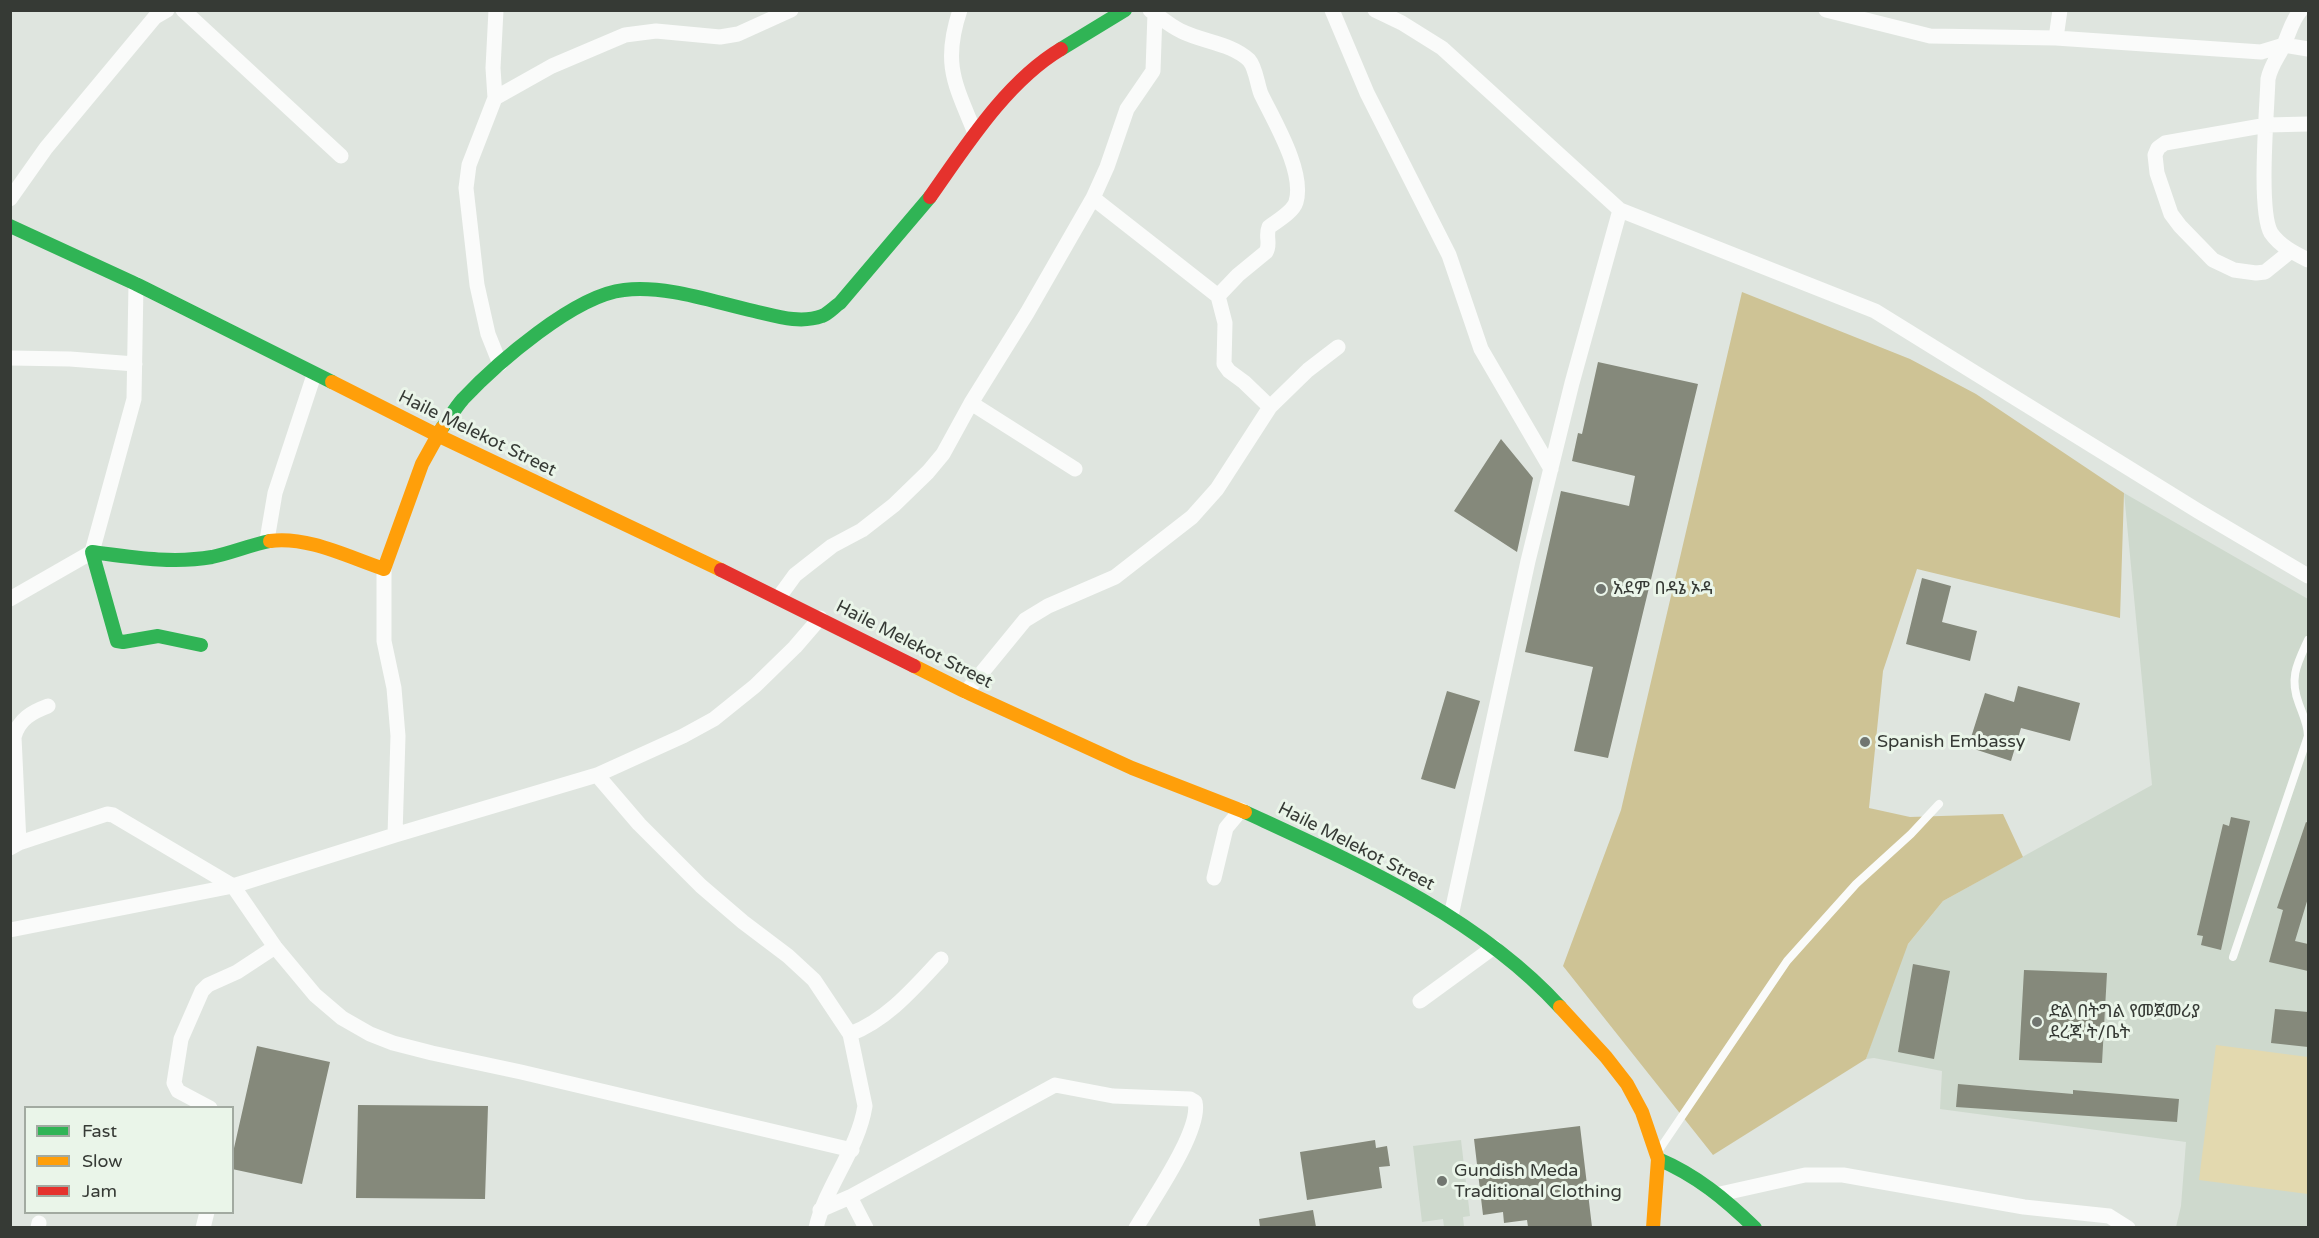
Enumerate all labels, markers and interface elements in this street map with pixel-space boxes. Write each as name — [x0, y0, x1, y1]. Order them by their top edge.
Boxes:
street label: Haile Melekot Street — [394, 386, 560, 482]
place label: አደም በዳኔ ኦዳ — [1613, 578, 1713, 600]
marker: አደም በዳኔ ኦዳ — [1594, 582, 1608, 596]
street label: Haile Melekot Street — [832, 596, 996, 694]
place label: Spanish Embassy — [1877, 731, 2025, 753]
marker: Spanish Embassy — [1858, 735, 1872, 749]
street label: Haile Melekot Street — [1274, 798, 1438, 896]
place label: ድል በትግል የመጀመሪያ ደረጃ ት/ቤት — [2049, 1001, 2200, 1044]
marker: ድል በትግል የመጀመሪያ ደረጃ ት/ቤት — [2030, 1015, 2044, 1029]
legend — [24, 1106, 234, 1214]
text: Fast — [82, 1120, 117, 1142]
text: Slow — [82, 1150, 123, 1172]
place label: Gundish Meda Traditional Clothing — [1454, 1160, 1622, 1202]
marker: Gundish Meda Traditional Clothing — [1435, 1174, 1449, 1188]
text: Jam — [82, 1180, 117, 1202]

